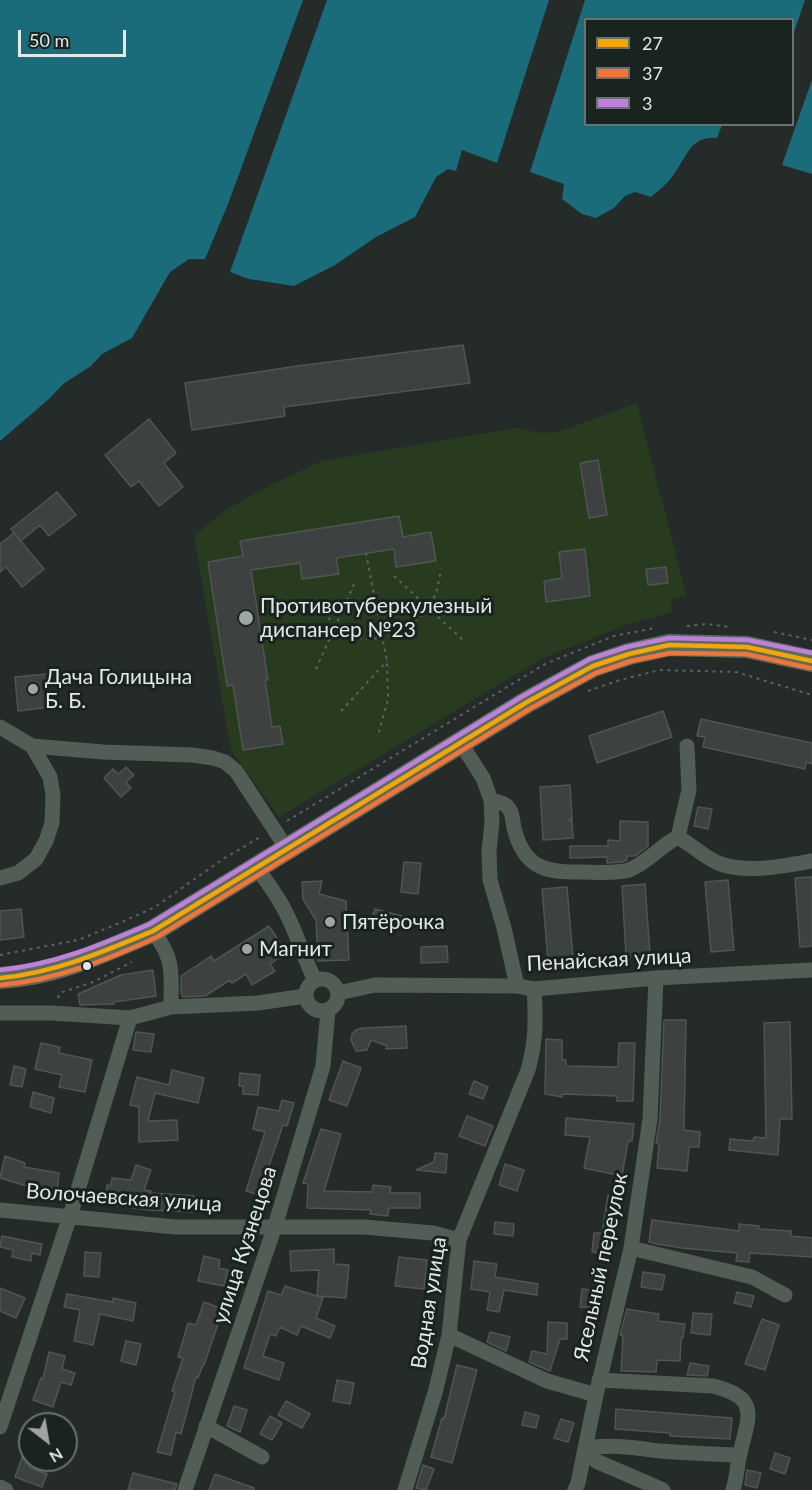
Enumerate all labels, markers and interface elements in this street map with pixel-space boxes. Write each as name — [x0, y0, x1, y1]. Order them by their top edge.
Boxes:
scale bar — [21, 18, 129, 56]
legend — [584, 18, 794, 126]
text: 50 m — [29, 29, 69, 51]
text: 27 — [642, 32, 663, 54]
text: 37 — [642, 62, 663, 84]
text: 3 — [642, 92, 652, 114]
place label: Противотуберкулезный диспансер №23 — [260, 593, 492, 643]
marker: Противотуберкулезный диспансер №23 — [237, 609, 255, 627]
place label: Дача Голицына Б. Б. — [45, 664, 192, 714]
marker: Дача Голицына Б. Б. — [26, 682, 40, 696]
place label: Пятёрочка — [342, 909, 445, 935]
marker: Пятёрочка — [323, 915, 337, 929]
place label: Магнит — [259, 936, 332, 962]
marker: Магнит — [240, 942, 254, 956]
street label: Пенайская улица — [526, 943, 692, 977]
unlabelled marker — [81, 960, 93, 972]
street label: улица Кузнецова — [208, 1163, 282, 1327]
street label: Ясельный переулок — [569, 1171, 633, 1363]
street label: Волочаевская улица — [25, 1179, 223, 1217]
street label: Водная улица — [406, 1235, 452, 1371]
north arrow — [18, 1412, 78, 1472]
text: N — [46, 1445, 67, 1467]

